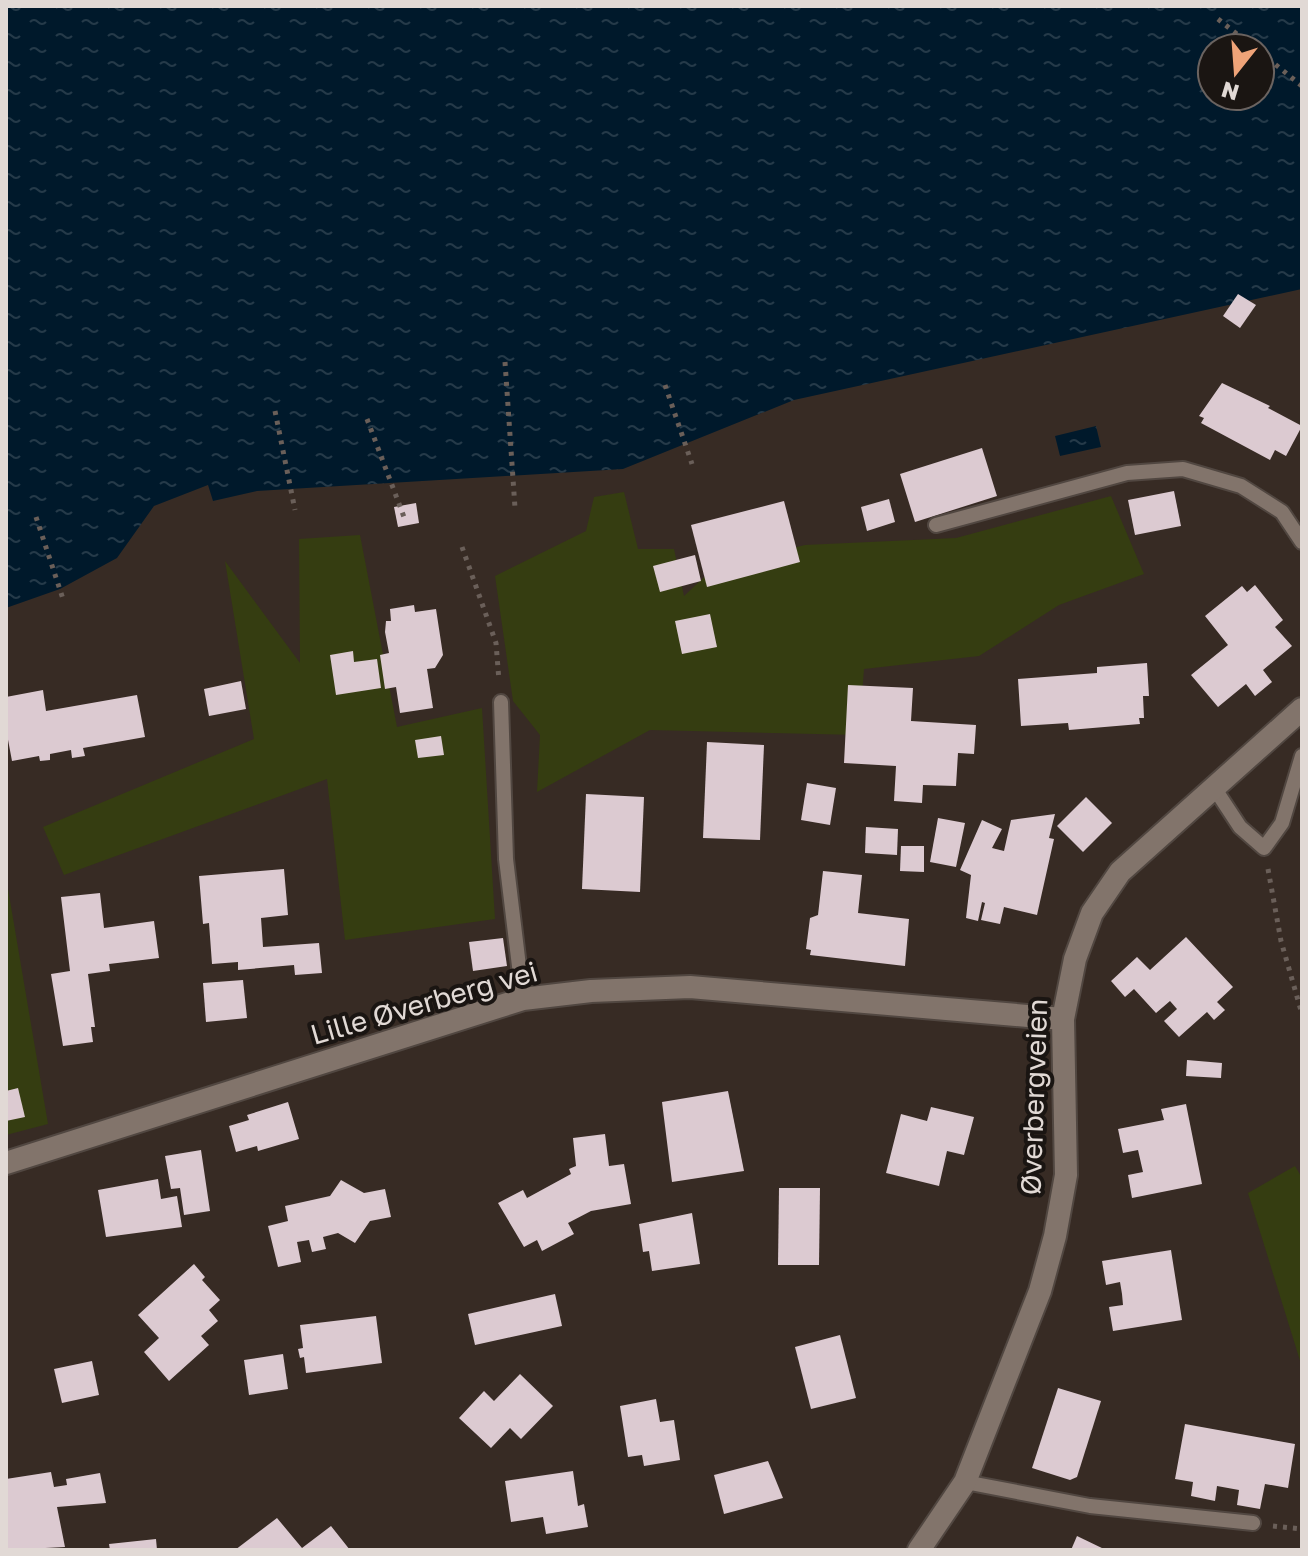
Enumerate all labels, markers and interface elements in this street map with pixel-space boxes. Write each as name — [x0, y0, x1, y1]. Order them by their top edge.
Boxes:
north arrow — [1196, 32, 1276, 112]
text: N — [1218, 76, 1242, 107]
street label: Lille Øverberg vei — [307, 954, 541, 1051]
street label: Øverbergveien — [1014, 998, 1053, 1196]

